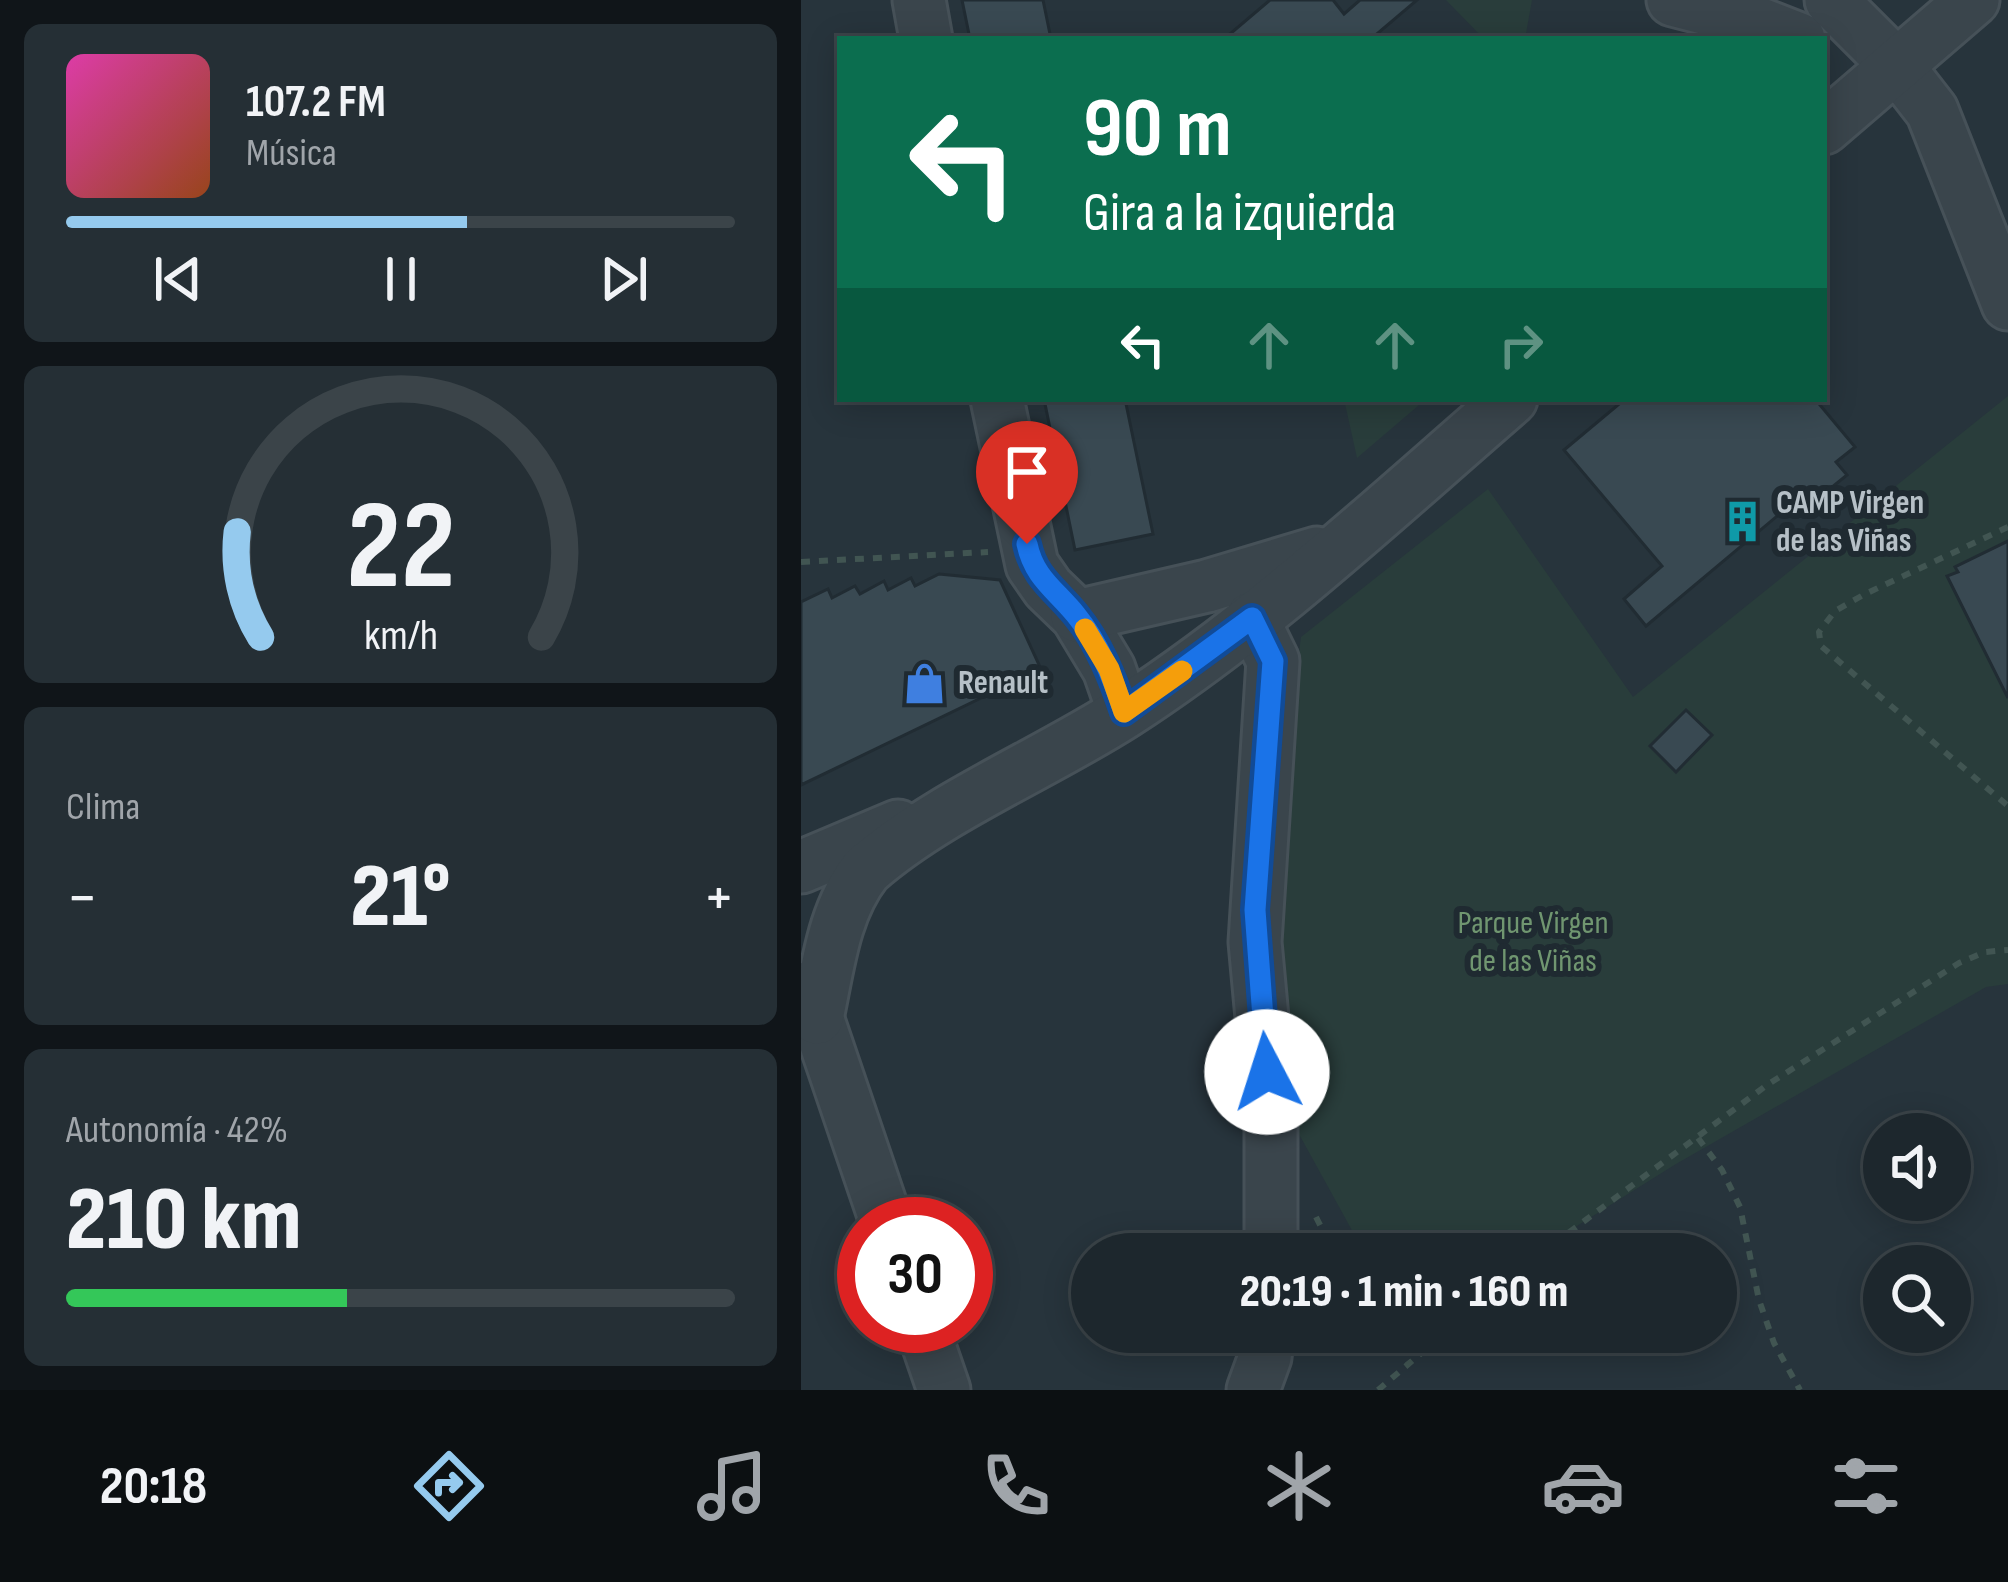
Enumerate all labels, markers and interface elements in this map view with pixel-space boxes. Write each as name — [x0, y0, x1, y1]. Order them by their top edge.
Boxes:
text: 107.2 FM — [246, 75, 386, 130]
text: 90 m — [1083, 79, 1232, 180]
icon: left — [885, 84, 1041, 240]
text: Música — [246, 130, 337, 177]
text: Gira a la izquierda — [1083, 181, 1396, 246]
icon: previous — [145, 246, 211, 312]
icon: pause — [368, 246, 434, 312]
icon: next — [591, 246, 657, 312]
icon: left — [1110, 312, 1176, 378]
icon: ahead — [1236, 312, 1302, 378]
icon: ahead — [1362, 312, 1428, 378]
icon: right — [1488, 312, 1554, 378]
pin — [976, 421, 1078, 544]
icon: arrive — [994, 439, 1060, 505]
text: 22 — [346, 475, 455, 624]
place label: CAMP Virgen de las Viñas — [1776, 483, 1924, 561]
building icon: CAMP Virgen de las Viñas — [1719, 499, 1765, 545]
text: km/h — [363, 610, 438, 662]
shop icon: Renault — [901, 660, 947, 706]
place label: Renault — [958, 663, 1048, 703]
text: Clima — [66, 784, 140, 831]
text: 21° — [350, 844, 451, 952]
text: − — [66, 859, 98, 938]
text: + — [703, 859, 735, 938]
park label: Parque Virgen de las Viñas — [1457, 903, 1609, 981]
position arrow — [1204, 1009, 1330, 1135]
text: Autonomía · 42% — [66, 1107, 288, 1154]
map controls — [1863, 1113, 1971, 1353]
button: sound — [1863, 1113, 1971, 1221]
text: 210 km — [66, 1167, 302, 1275]
speed limit sign: 30 — [837, 1197, 993, 1353]
button: search — [1863, 1245, 1971, 1353]
text: 20:19 · 1 min · 160 m — [1240, 1265, 1568, 1320]
icon: directions — [407, 1444, 491, 1528]
icon: music — [690, 1444, 774, 1528]
icon: phone — [974, 1444, 1058, 1528]
icon: climate — [1257, 1444, 1341, 1528]
icon: car — [1541, 1444, 1625, 1528]
icon: filters — [1824, 1444, 1908, 1528]
text: 20:18 — [100, 1454, 207, 1519]

